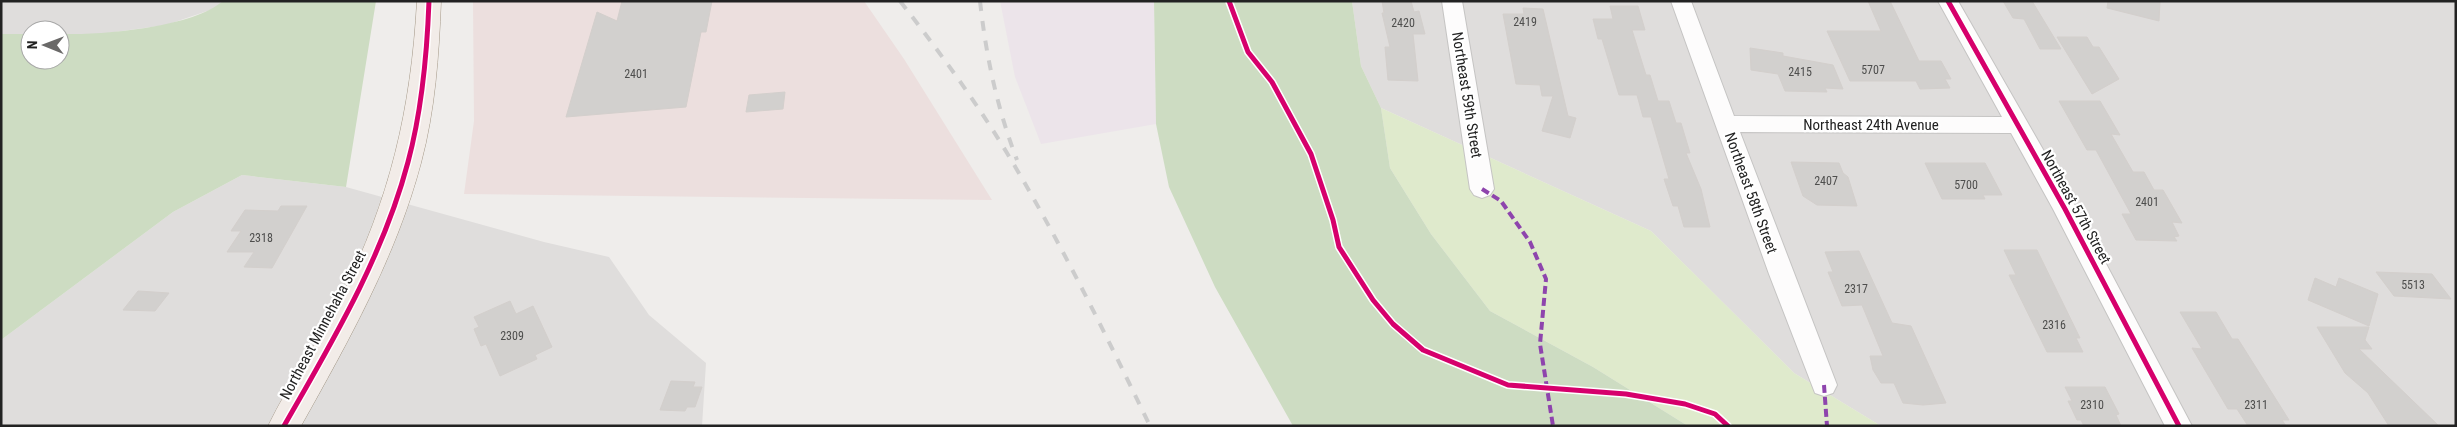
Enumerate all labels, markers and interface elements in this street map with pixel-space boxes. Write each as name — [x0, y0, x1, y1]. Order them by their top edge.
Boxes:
house number: 2419 — [1513, 15, 1537, 29]
house number: 2420 — [1391, 16, 1415, 30]
north arrow — [20, 20, 70, 70]
street label: Northeast 59th Street — [1448, 31, 1486, 159]
text: N — [24, 40, 40, 49]
house number: 5707 — [1861, 63, 1885, 77]
house number: 2415 — [1788, 65, 1812, 79]
house number: 2401 — [624, 67, 648, 81]
street label: Northeast 24th Avenue — [1803, 116, 1939, 134]
street label: Northeast 58th Street — [1721, 130, 1781, 256]
street label: Northeast 57th Street — [2037, 147, 2115, 267]
house number: 2407 — [1814, 174, 1838, 188]
house number: 5700 — [1954, 178, 1978, 192]
house number: 2401 — [2135, 195, 2159, 209]
house number: 2318 — [249, 231, 273, 245]
street label: Northeast Minnehaha Street — [276, 247, 370, 403]
house number: 5513 — [2401, 278, 2425, 292]
house number: 2317 — [1844, 282, 1868, 296]
house number: 2316 — [2042, 318, 2066, 332]
house number: 2309 — [500, 329, 524, 343]
house number: 2310 — [2080, 398, 2104, 412]
house number: 2311 — [2244, 398, 2268, 412]

